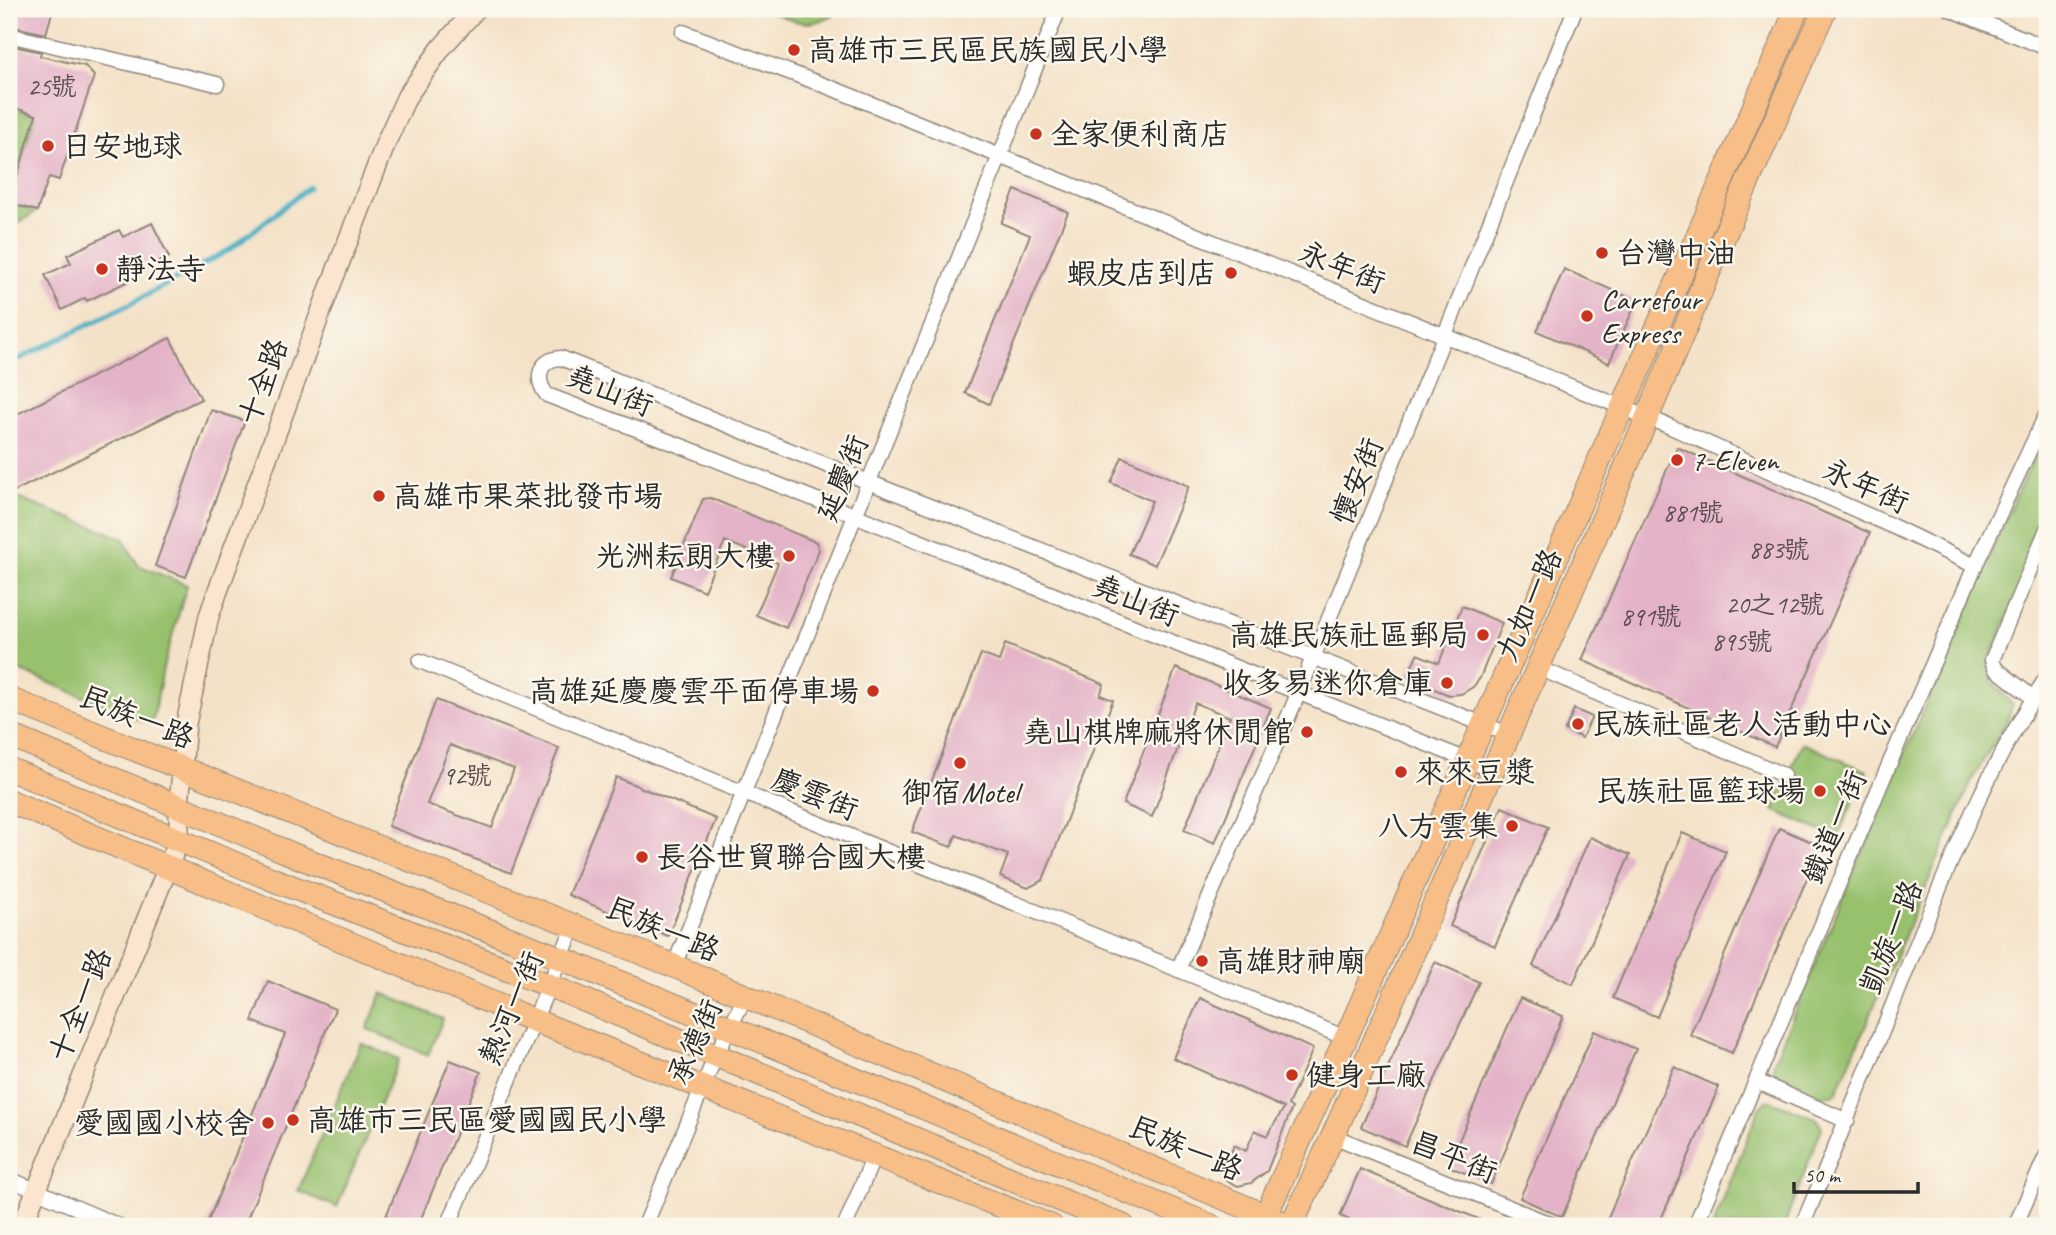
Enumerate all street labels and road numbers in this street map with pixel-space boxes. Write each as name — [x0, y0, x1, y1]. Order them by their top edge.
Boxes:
street label: 永年街 — [1293, 233, 1391, 301]
street label: 十全路 — [230, 333, 296, 431]
street label: 堯山街 — [561, 356, 659, 424]
street label: 延慶街 — [808, 429, 876, 527]
street label: 懷安街 — [1323, 432, 1391, 530]
street label: 永年街 — [1817, 450, 1915, 522]
street label: 九如一路 — [1487, 542, 1571, 668]
street label: 堯山街 — [1087, 566, 1185, 634]
street label: 民族一路 — [74, 677, 200, 757]
street label: 慶雲街 — [766, 760, 864, 828]
street label: 鐵道一街 — [1793, 764, 1875, 890]
street label: 凱旋一路 — [1851, 874, 1931, 1000]
street label: 民族一路 — [600, 888, 726, 970]
street label: 十全一路 — [40, 942, 120, 1068]
street label: 熱河一街 — [470, 945, 552, 1071]
street label: 承德街 — [659, 993, 731, 1091]
street label: 民族一路 — [1123, 1107, 1249, 1189]
street label: 昌平街 — [1405, 1123, 1503, 1191]

